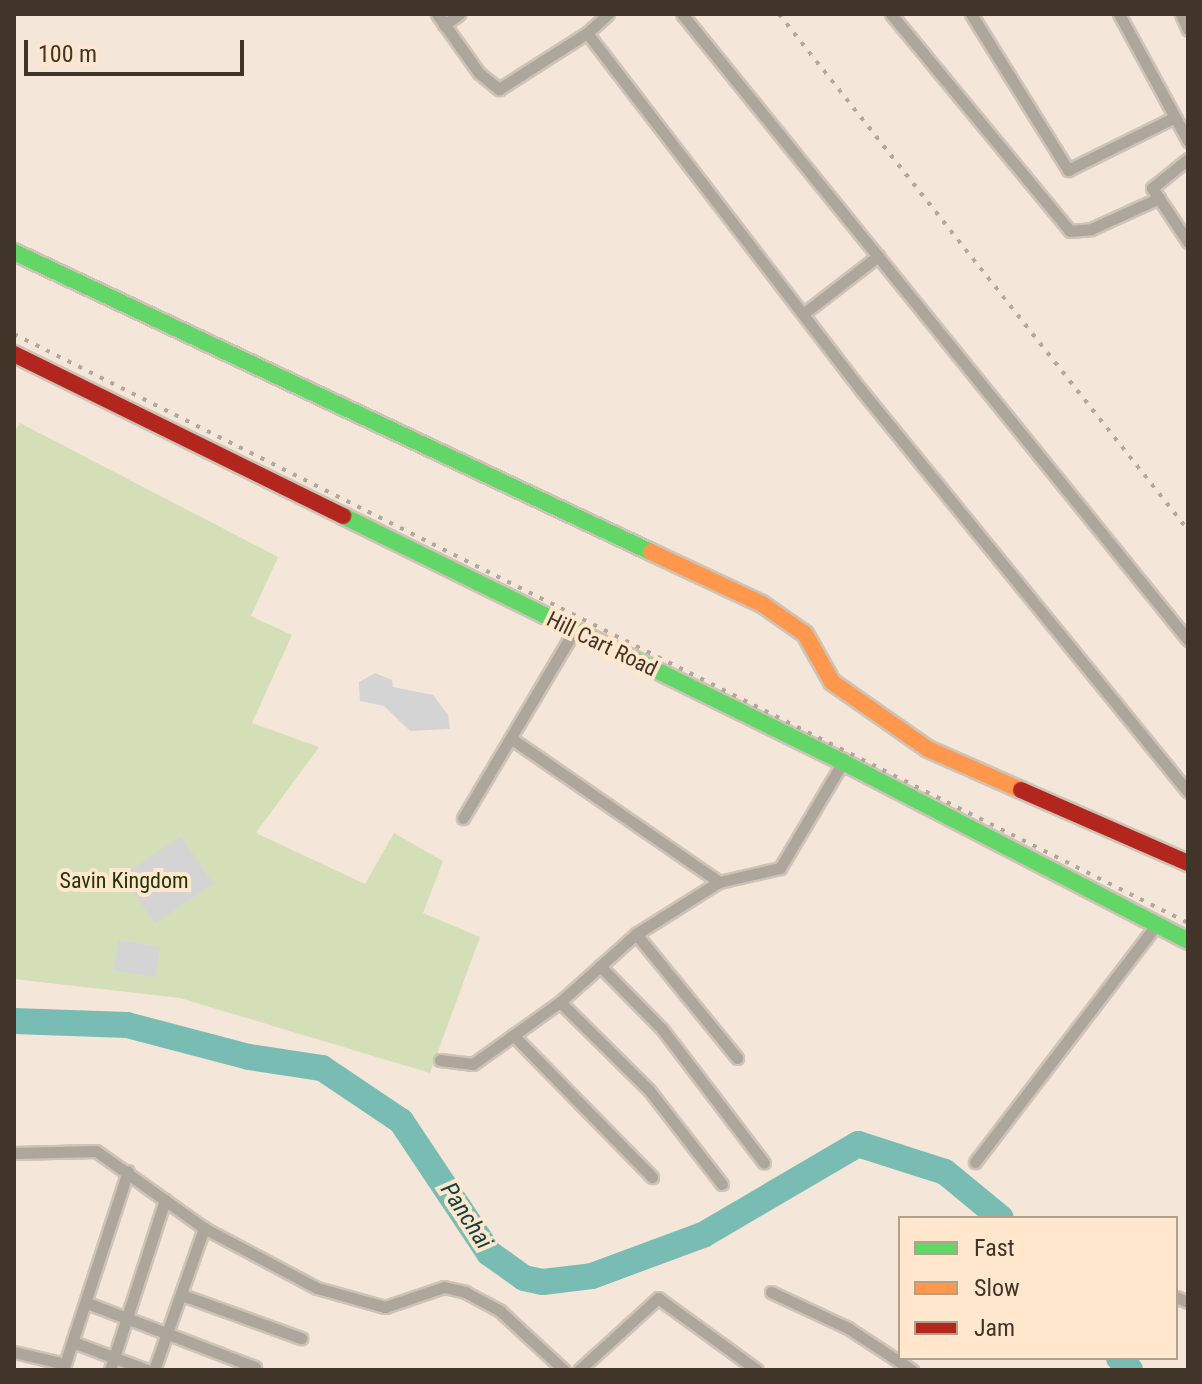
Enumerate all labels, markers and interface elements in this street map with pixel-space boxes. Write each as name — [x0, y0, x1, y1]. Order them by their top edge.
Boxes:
scale bar — [28, 24, 248, 74]
text: 100 m — [38, 40, 97, 68]
street label: Hill Cart Road — [542, 606, 662, 682]
park label: Savin Kingdom — [59, 868, 189, 894]
water label: Panchai — [434, 1177, 498, 1255]
legend — [898, 1216, 1178, 1360]
text: Fast — [974, 1234, 1015, 1262]
text: Slow — [974, 1274, 1020, 1302]
text: Jam — [974, 1314, 1015, 1342]

